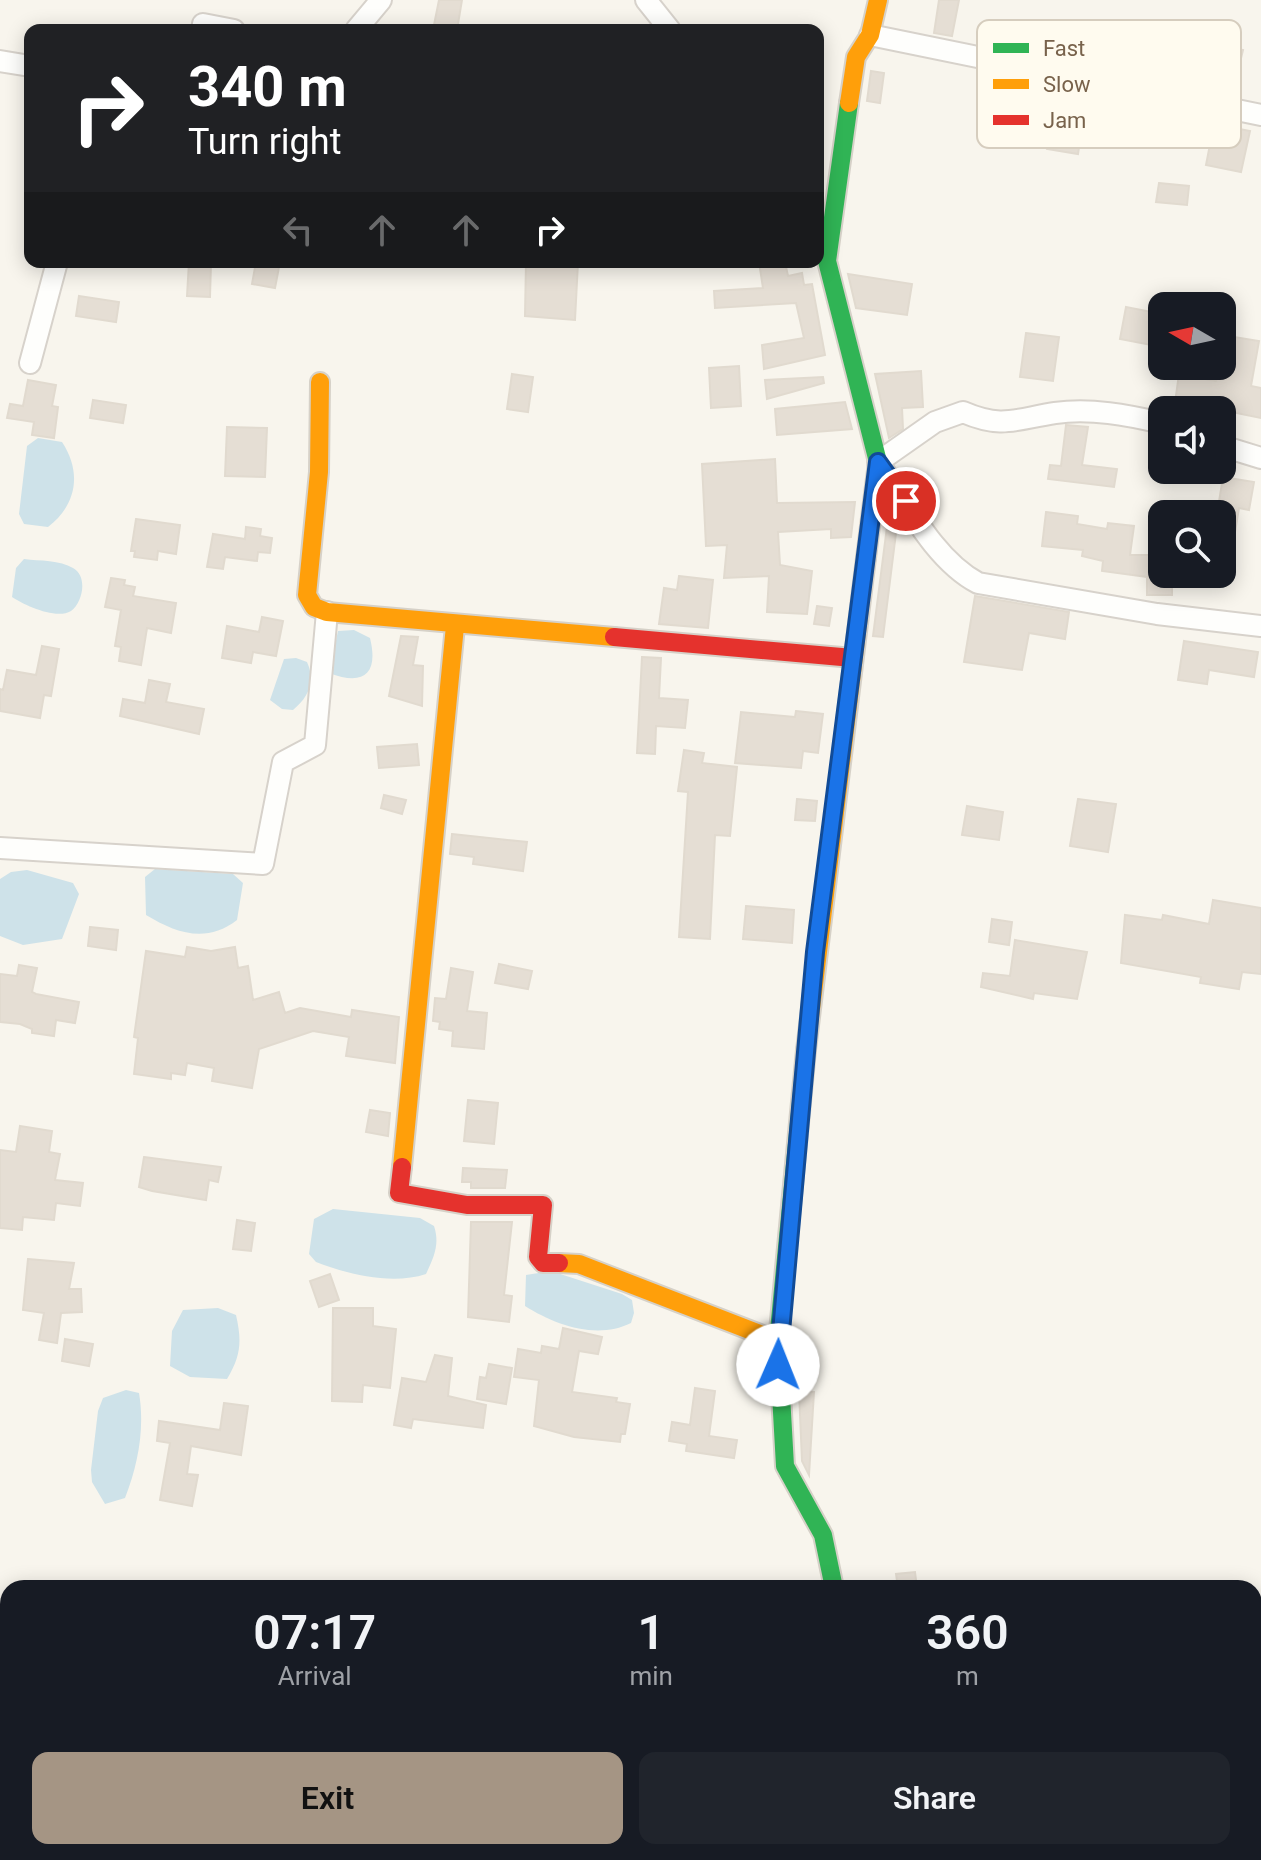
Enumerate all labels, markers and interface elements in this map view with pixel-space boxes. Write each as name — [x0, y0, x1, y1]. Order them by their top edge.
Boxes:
legend — [977, 20, 1241, 148]
text: Fast — [1043, 36, 1085, 61]
text: 340 m — [188, 54, 347, 120]
icon: right — [56, 56, 160, 160]
text: Slow — [1043, 72, 1091, 97]
text: Jam — [1043, 108, 1086, 133]
text: Turn right — [188, 121, 341, 163]
icon: left — [276, 208, 320, 252]
icon: ahead — [360, 208, 404, 252]
icon: ahead — [444, 208, 488, 252]
icon: right — [528, 208, 572, 252]
north arrow — [1148, 292, 1236, 380]
map controls — [1148, 292, 1236, 588]
button: sound — [1148, 396, 1236, 484]
pin — [872, 467, 940, 535]
icon: arrive — [884, 479, 928, 523]
button: search — [1148, 500, 1236, 588]
position arrow — [736, 1323, 820, 1407]
text: 07:17 — [253, 1604, 376, 1661]
text: 1 — [638, 1604, 665, 1661]
text: 360 — [926, 1604, 1009, 1661]
text: Arrival — [278, 1661, 352, 1691]
text: min — [629, 1661, 673, 1691]
text: m — [956, 1661, 979, 1691]
button: Exit — [32, 1752, 623, 1844]
button: Share — [639, 1752, 1230, 1844]

